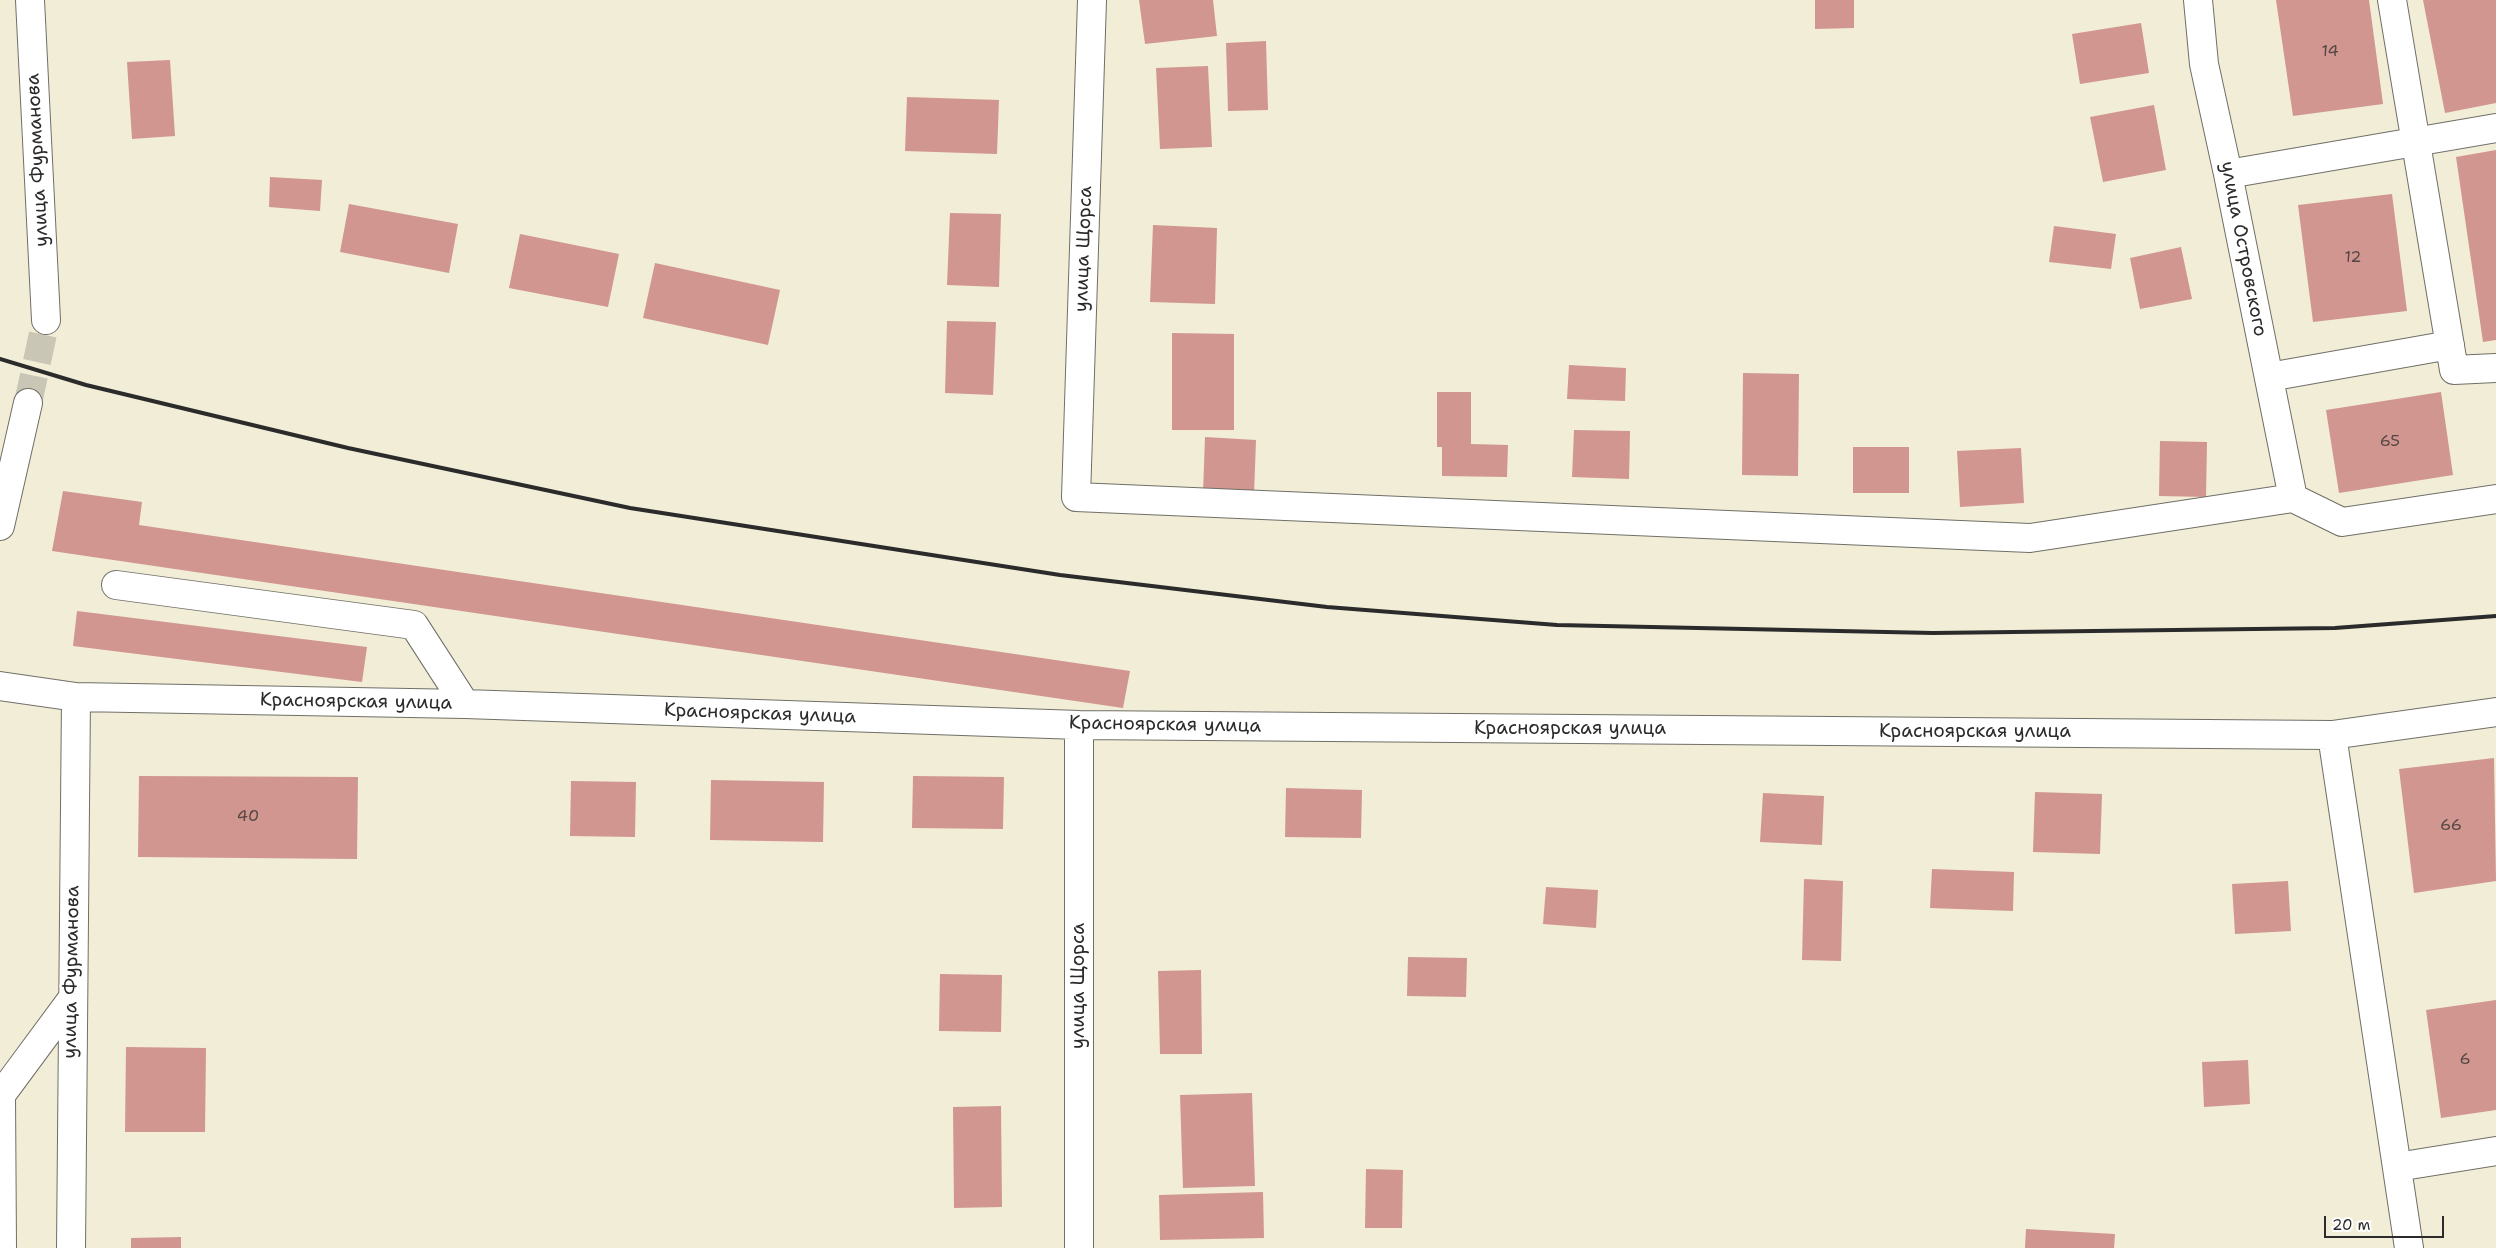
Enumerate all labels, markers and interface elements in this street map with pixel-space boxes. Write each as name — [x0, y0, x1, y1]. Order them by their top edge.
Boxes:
house number: 14 — [2321, 42, 2339, 62]
street label: улица Фурманова — [22, 73, 54, 247]
street label: улица Островского — [2215, 159, 2271, 339]
street label: улица Щорса — [1070, 186, 1098, 312]
house number: 12 — [2344, 248, 2362, 268]
house number: 65 — [2380, 432, 2400, 452]
street label: Красноярская улица — [260, 689, 452, 715]
street label: Красноярская улица — [664, 699, 856, 729]
street label: Красноярская улица — [1069, 712, 1261, 738]
street label: Красноярская улица — [1474, 718, 1666, 740]
street label: Красноярская улица — [1879, 721, 2071, 743]
house number: 40 — [237, 807, 259, 827]
house number: 66 — [2440, 816, 2462, 836]
street label: улица Фурманова — [59, 885, 85, 1059]
street label: улица Щорса — [1068, 923, 1090, 1049]
house number: 6 — [2459, 1050, 2471, 1070]
scale bar — [2326, 1206, 2446, 1238]
text: 20 m — [2332, 1215, 2371, 1235]

